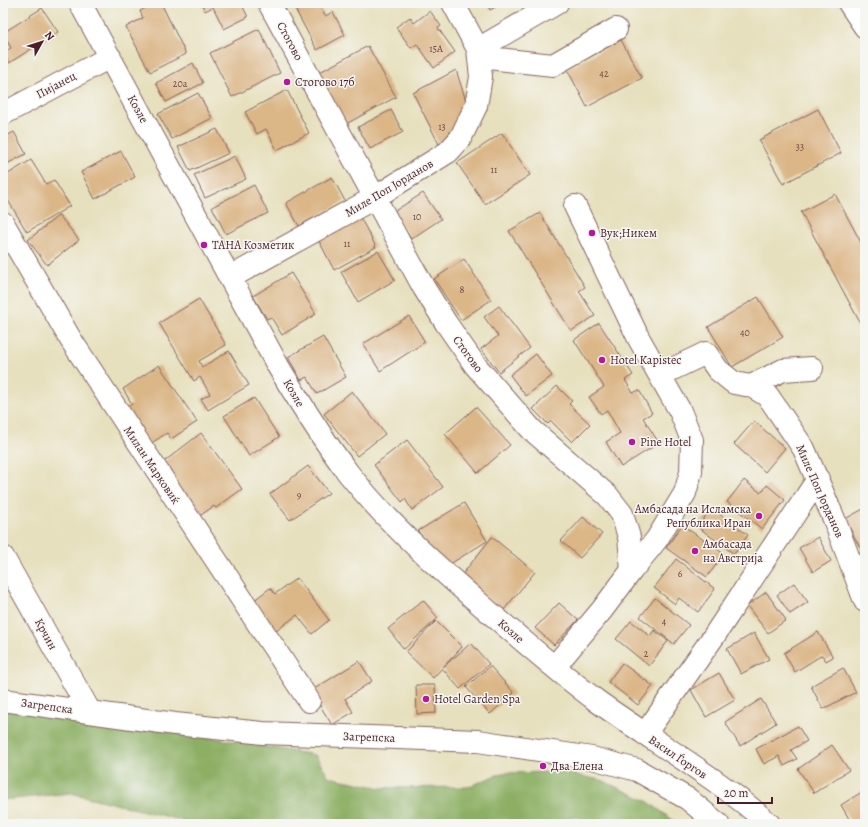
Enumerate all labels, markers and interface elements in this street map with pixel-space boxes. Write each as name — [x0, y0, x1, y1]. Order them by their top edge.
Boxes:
street label: Стогово — [273, 19, 307, 63]
north arrow — [22, 22, 62, 62]
text: N — [41, 28, 58, 44]
house number: 15А — [429, 42, 443, 55]
house number: 42 — [599, 67, 609, 80]
street label: Пијанец — [33, 68, 79, 102]
place label: Стогово 17б — [295, 74, 355, 90]
house number: 20a — [173, 77, 188, 90]
marker: Стогово 17б — [282, 77, 292, 87]
street label: Козле — [124, 92, 152, 126]
house number: 13 — [438, 120, 446, 133]
house number: 33 — [796, 140, 804, 153]
street label: Миле Поп Јорданов — [342, 155, 436, 221]
house number: 11 — [491, 163, 498, 176]
house number: 10 — [413, 210, 421, 223]
place label: Вук;Никем — [600, 225, 657, 241]
marker: Вук;Никем — [587, 228, 597, 238]
place label: ТАНА Козметик — [212, 237, 294, 253]
house number: 11 — [344, 237, 351, 250]
marker: ТАНА Козметик — [199, 240, 209, 250]
house number: 8 — [460, 283, 465, 296]
house number: 40 — [740, 326, 750, 339]
street label: Стогово — [449, 332, 487, 376]
place label: Hotel Kapistec — [610, 352, 681, 368]
marker: Hotel Kapistec — [597, 355, 607, 365]
street label: Козле — [280, 376, 308, 410]
street label: Милан Марковиќ — [120, 423, 184, 507]
place label: Pine Hotel — [640, 434, 691, 450]
marker: Pine Hotel — [627, 437, 637, 447]
street label: Миле Поп Јорданов — [792, 442, 848, 540]
house number: 9 — [297, 488, 302, 501]
place label: Амбасада на Исламска Република Иран — [634, 501, 751, 531]
marker: Амбасада на Исламска Република Иран — [754, 511, 764, 521]
place label: Амбасада на Австрија — [702, 536, 763, 566]
marker: Амбасада на Австрија — [690, 546, 700, 556]
house number: 6 — [678, 567, 683, 580]
street label: Крчин — [31, 615, 61, 653]
street label: Козле — [494, 615, 528, 647]
house number: 4 — [662, 615, 667, 628]
house number: 2 — [644, 647, 649, 660]
place label: Hotel Garden Spa — [434, 691, 521, 707]
street label: Загрепска — [20, 694, 74, 718]
marker: Hotel Garden Spa — [421, 694, 431, 704]
street label: Загрепска — [343, 728, 396, 746]
street label: Васил Ѓоргов — [646, 731, 711, 783]
place label: Два Елена — [551, 758, 604, 774]
marker: Два Елена — [538, 761, 548, 771]
scale bar — [718, 779, 772, 805]
text: 20 m — [724, 785, 748, 801]

